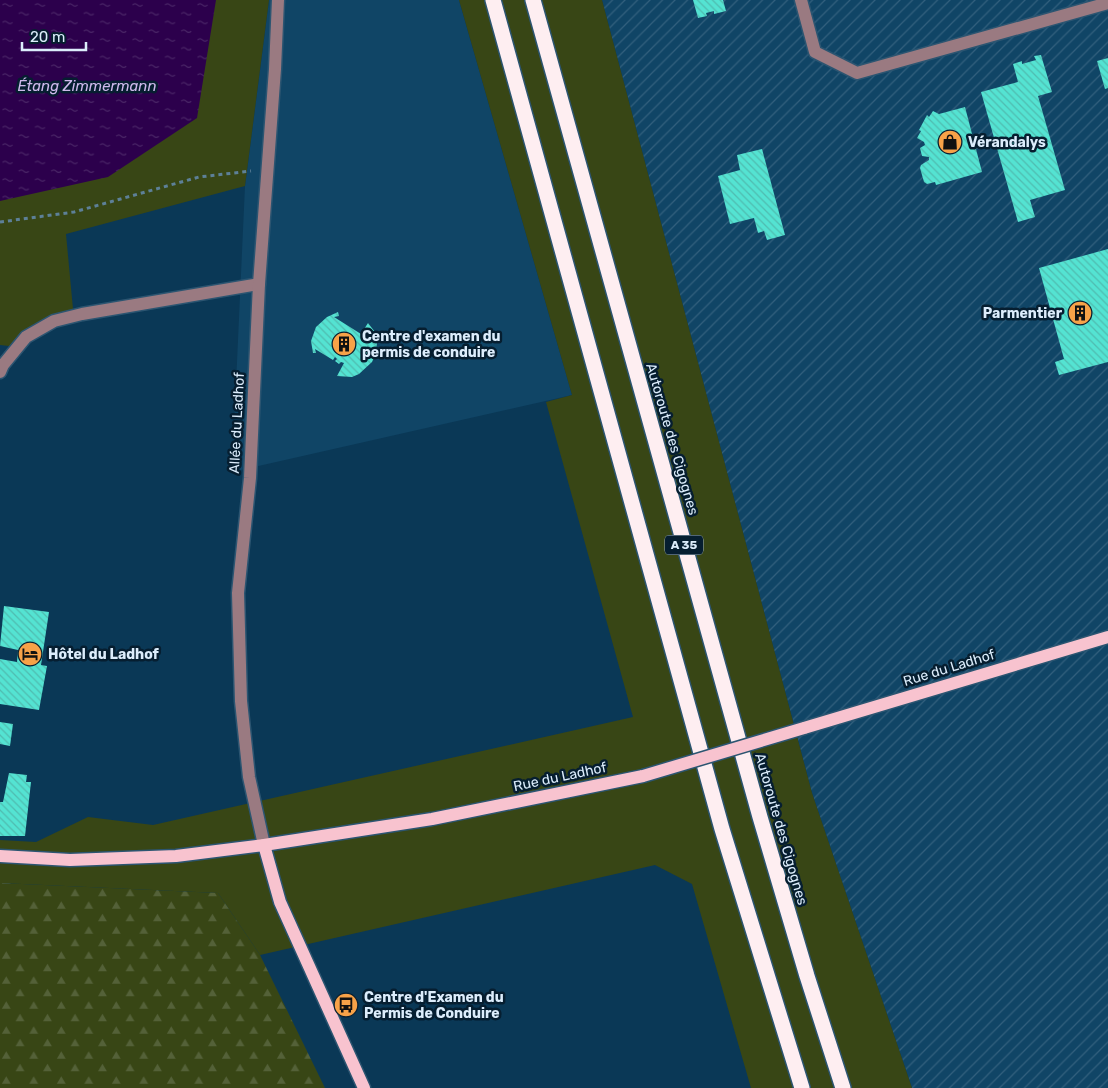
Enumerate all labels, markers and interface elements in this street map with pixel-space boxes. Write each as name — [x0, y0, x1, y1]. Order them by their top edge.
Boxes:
scale bar — [22, 20, 86, 52]
text: 20 m — [30, 28, 65, 46]
water label: Étang Zimmermann — [17, 77, 157, 95]
shop icon: Vérandalys — [937, 129, 963, 155]
place label: Vérandalys — [968, 134, 1046, 151]
building icon: Parmentier — [1067, 300, 1093, 326]
place label: Parmentier — [983, 305, 1063, 322]
place label: Centre d'examen du permis de conduire — [362, 328, 500, 361]
building icon: Centre d'examen du permis de conduire — [331, 331, 357, 357]
street label: Autoroute des Cigognes — [642, 361, 702, 517]
street label: Allée du Ladhof — [226, 371, 248, 474]
road number: A 35 — [665, 536, 703, 554]
hotel icon: Hôtel du Ladhof — [17, 641, 43, 667]
place label: Hôtel du Ladhof — [48, 646, 160, 663]
street label: Rue du Ladhof — [901, 646, 997, 690]
street label: Autoroute des Cigognes — [751, 751, 811, 907]
street label: Rue du Ladhof — [512, 759, 609, 795]
place label: Centre d'Examen du Permis de Conduire — [364, 989, 504, 1022]
bus stop icon: Centre d'Examen du Permis de Conduire — [333, 992, 359, 1018]

